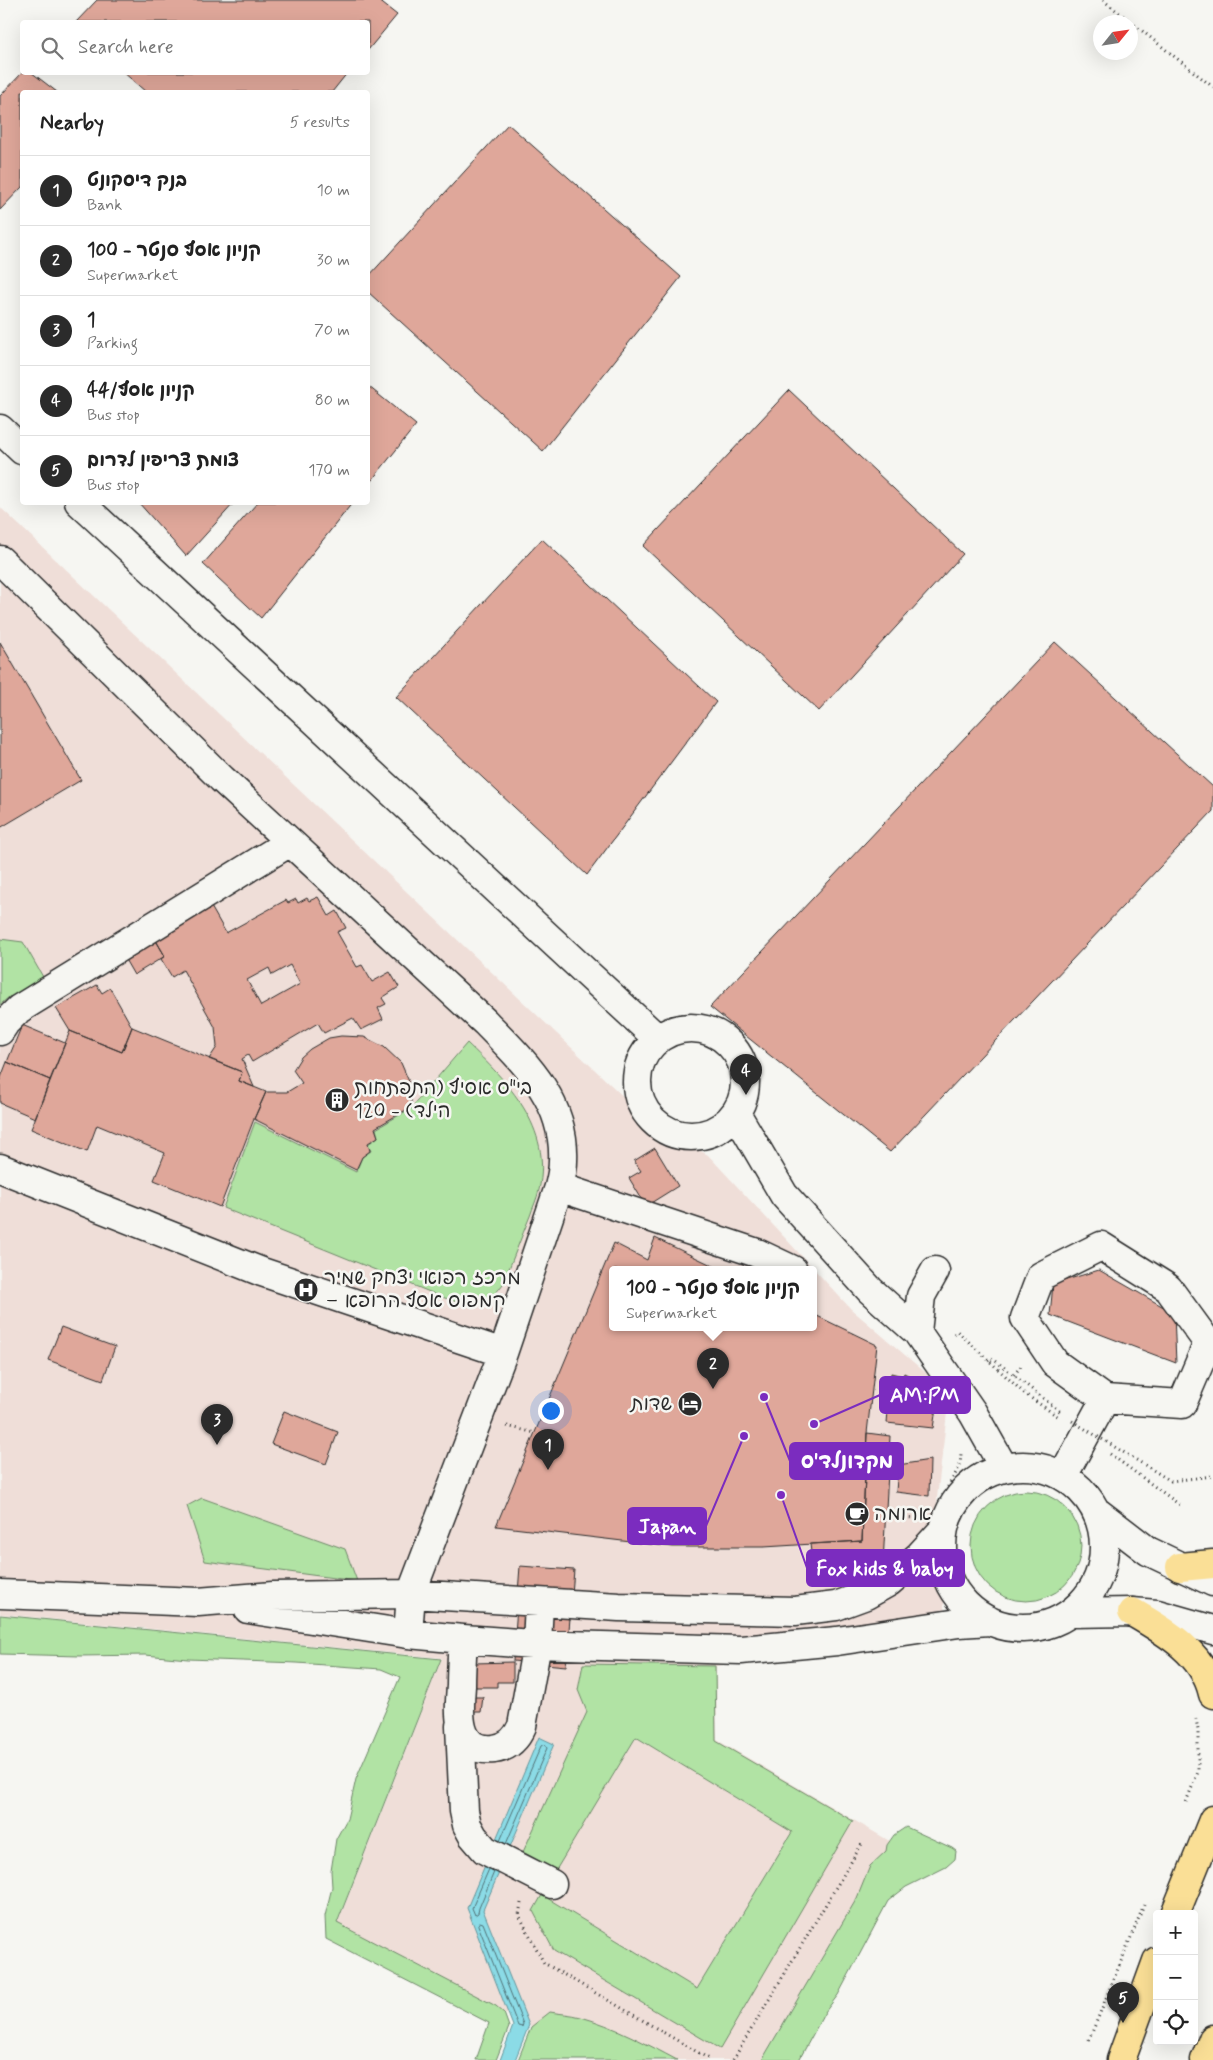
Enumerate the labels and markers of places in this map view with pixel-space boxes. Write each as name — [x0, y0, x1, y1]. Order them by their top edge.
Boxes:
pin: 4 — [730, 1054, 762, 1095]
place label: בי"ס אסיף (התפתחות הילד) - 120 — [354, 1075, 532, 1125]
building icon: בי"ס אסיף (התפתחות הילד) - 120 — [324, 1087, 350, 1113]
place label: מרכז רפואי יצחק שמיר – קמפוס אסף הרופא — [324, 1265, 521, 1315]
hospital icon: מרכז רפואי יצחק שמיר – קמפוס אסף הרופא — [293, 1277, 319, 1303]
pin: 2 — [697, 1348, 729, 1389]
callout: AM:PM — [880, 1377, 970, 1413]
place label: שדות — [629, 1391, 672, 1418]
hotel icon: שדות — [677, 1391, 703, 1417]
pin: 3 — [201, 1404, 233, 1445]
pin: 1 — [532, 1429, 564, 1470]
callout: מקדונלד'ס — [790, 1443, 903, 1479]
cafe icon: ארומה — [844, 1501, 870, 1527]
place label: ארומה — [874, 1501, 931, 1528]
callout: Japan — [628, 1508, 706, 1544]
callout: Fox kids & baby — [807, 1550, 964, 1586]
pin: 5 — [1107, 1982, 1139, 2023]

